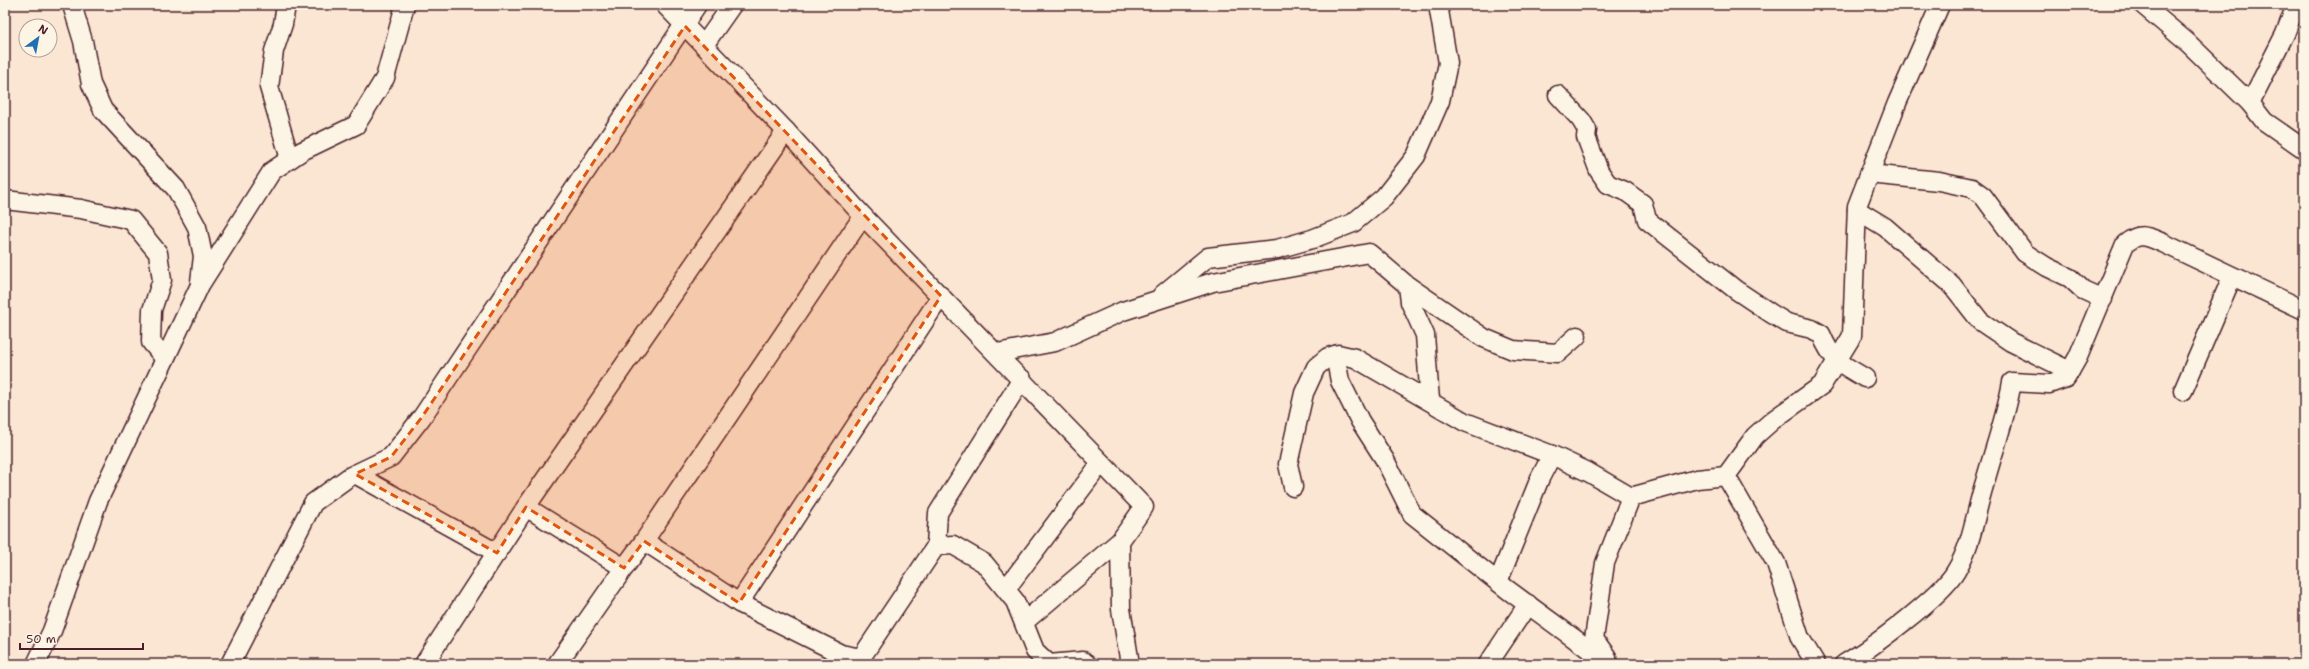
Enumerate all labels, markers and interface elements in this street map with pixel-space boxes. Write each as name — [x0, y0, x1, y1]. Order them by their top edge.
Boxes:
north arrow — [18, 18, 58, 58]
text: N — [35, 21, 51, 39]
scale bar — [20, 625, 143, 651]
text: 50 m — [26, 631, 56, 647]

